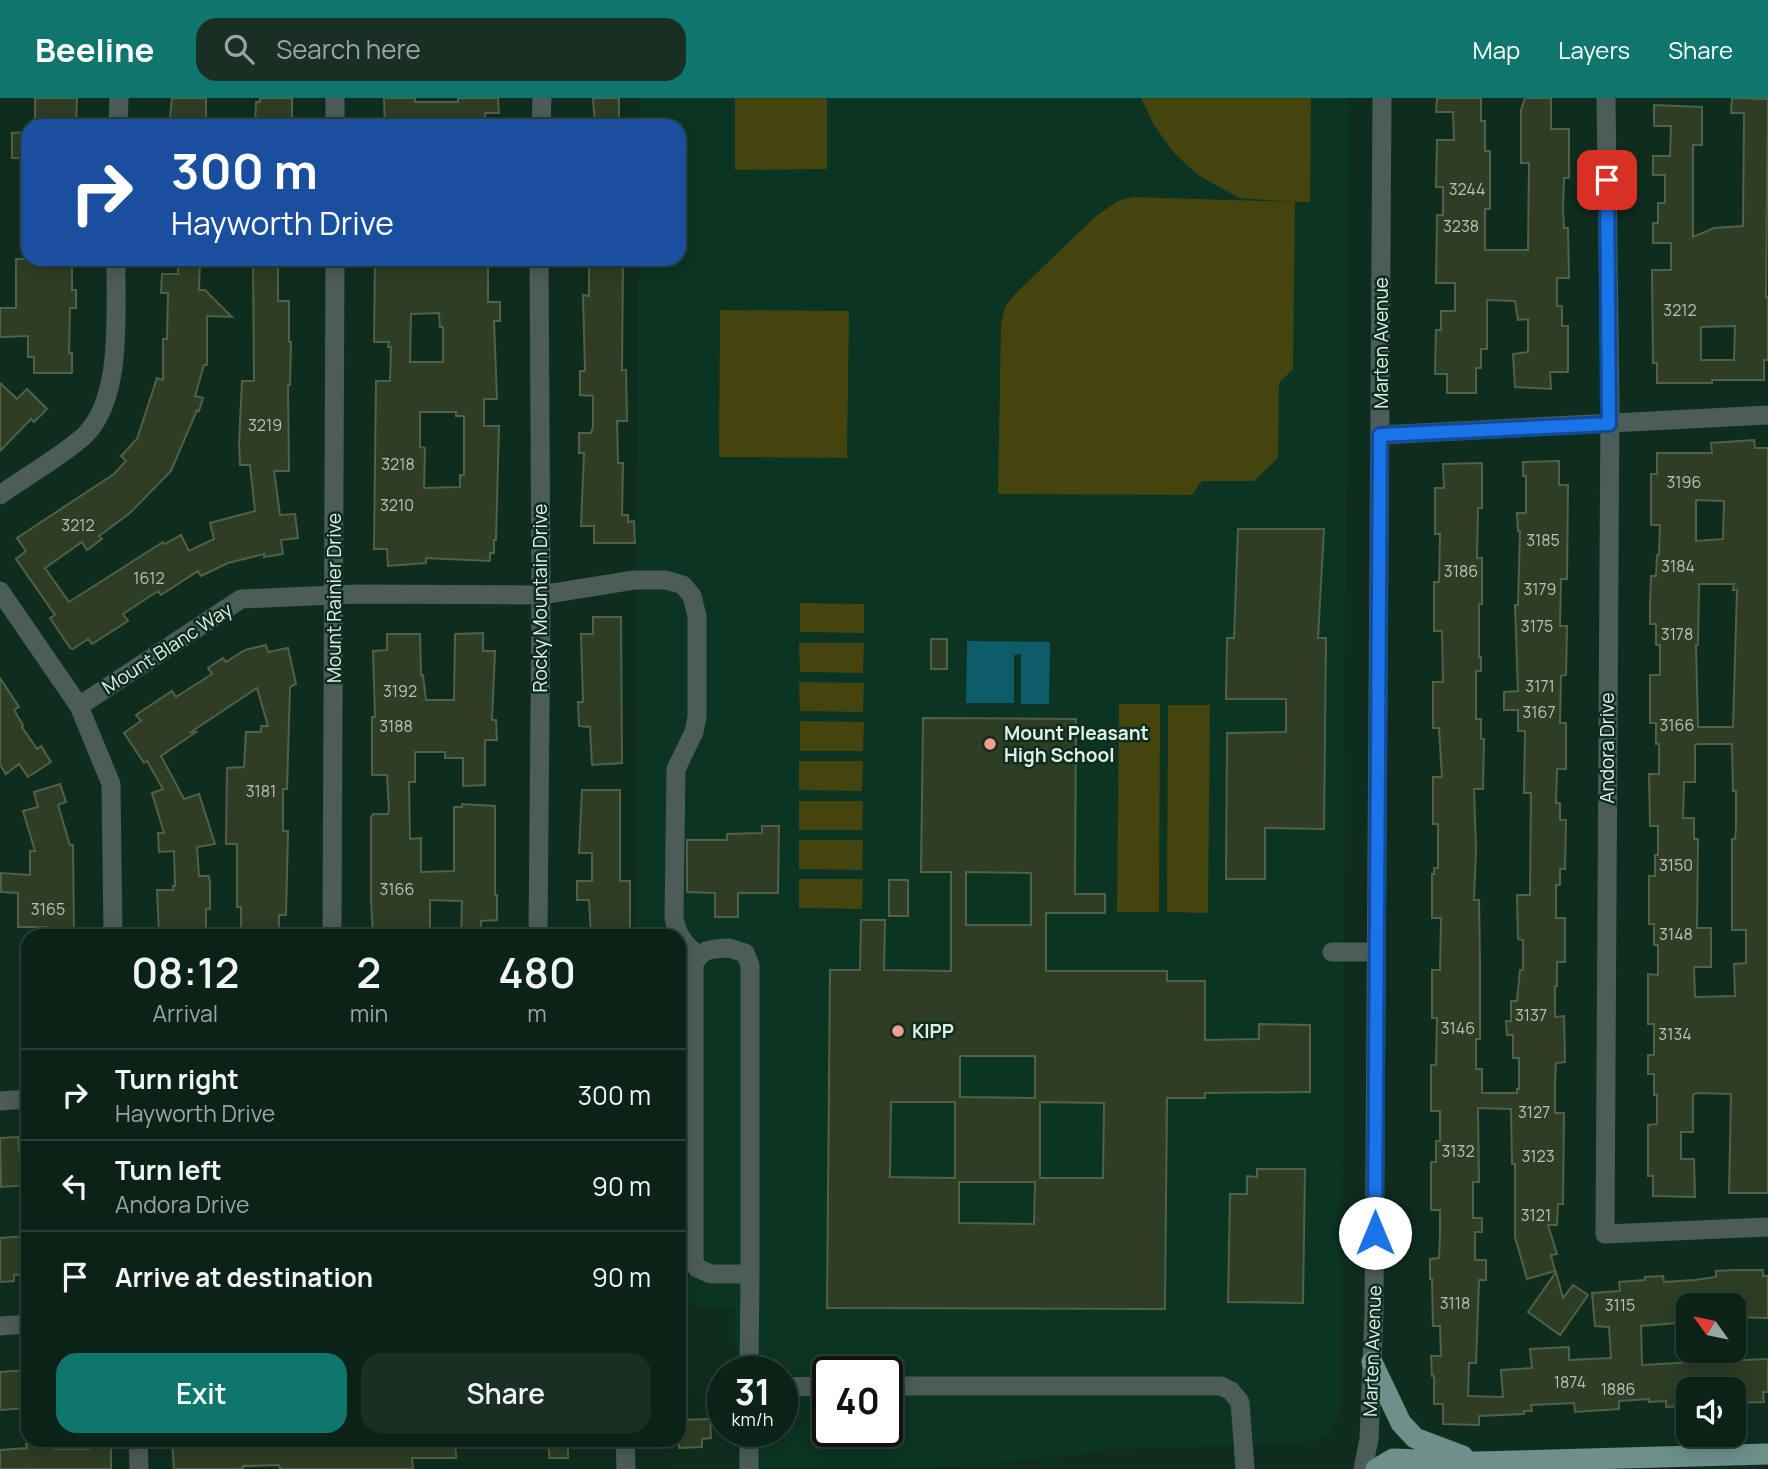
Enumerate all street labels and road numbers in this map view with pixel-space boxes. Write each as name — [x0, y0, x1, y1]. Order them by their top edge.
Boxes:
street label: Marten Avenue — [1368, 277, 1394, 409]
street label: Rocky Mountain Drive — [527, 504, 553, 692]
street label: Mount Rainier Drive — [321, 513, 347, 683]
street label: Mount Blanc Way — [97, 596, 237, 700]
street label: Andora Drive — [1594, 692, 1620, 804]
street label: Marten Avenue — [1357, 1285, 1387, 1417]

